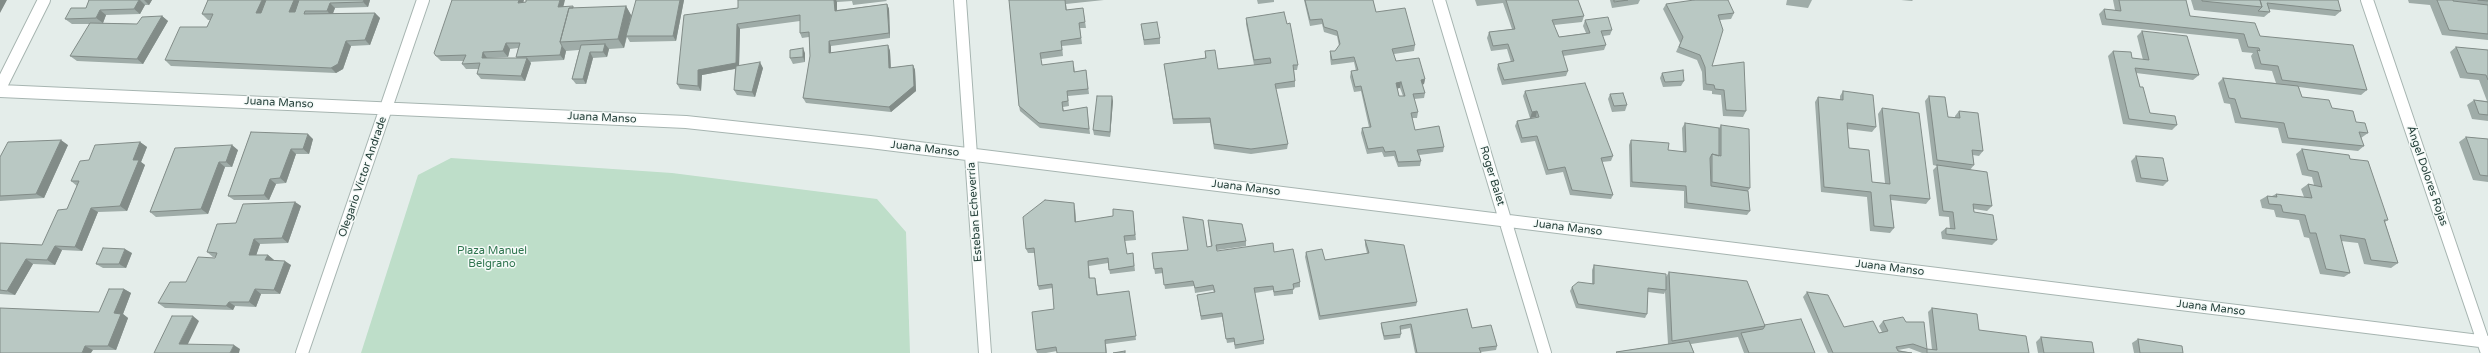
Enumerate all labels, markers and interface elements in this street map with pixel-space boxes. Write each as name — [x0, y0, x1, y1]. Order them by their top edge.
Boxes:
street label: Juana Manso — [244, 95, 314, 111]
street label: Juana Manso — [567, 110, 637, 126]
street label: Olegario Víctor Andrade — [336, 115, 390, 239]
street label: Ángel Dolores Rojas — [2404, 124, 2450, 228]
street label: Juana Manso — [890, 138, 960, 160]
street label: Roger Balet — [1477, 145, 1507, 207]
street label: Esteban Echeverría — [965, 162, 985, 262]
street label: Juana Manso — [1211, 177, 1281, 199]
street label: Juana Manso — [1533, 217, 1603, 239]
park label: Plaza Manuel Belgrano — [457, 244, 527, 270]
street label: Juana Manso — [1855, 257, 1925, 279]
street label: Juana Manso — [2176, 297, 2246, 319]

